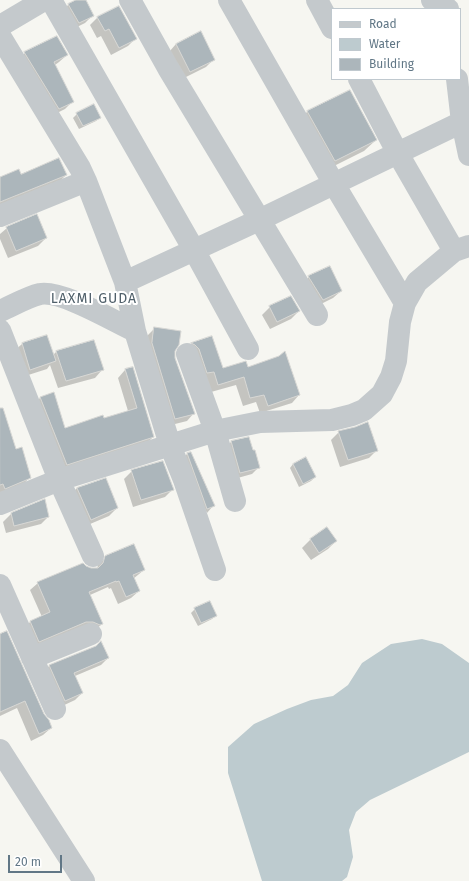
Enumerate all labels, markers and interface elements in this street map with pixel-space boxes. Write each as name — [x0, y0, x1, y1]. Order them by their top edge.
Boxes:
legend — [331, 8, 461, 80]
text: Road — [369, 17, 397, 31]
text: Water — [369, 37, 400, 51]
text: Building — [369, 57, 414, 71]
district label: LAXMI GUDA — [51, 291, 137, 307]
scale bar — [10, 847, 64, 873]
text: 20 m — [15, 855, 41, 869]

